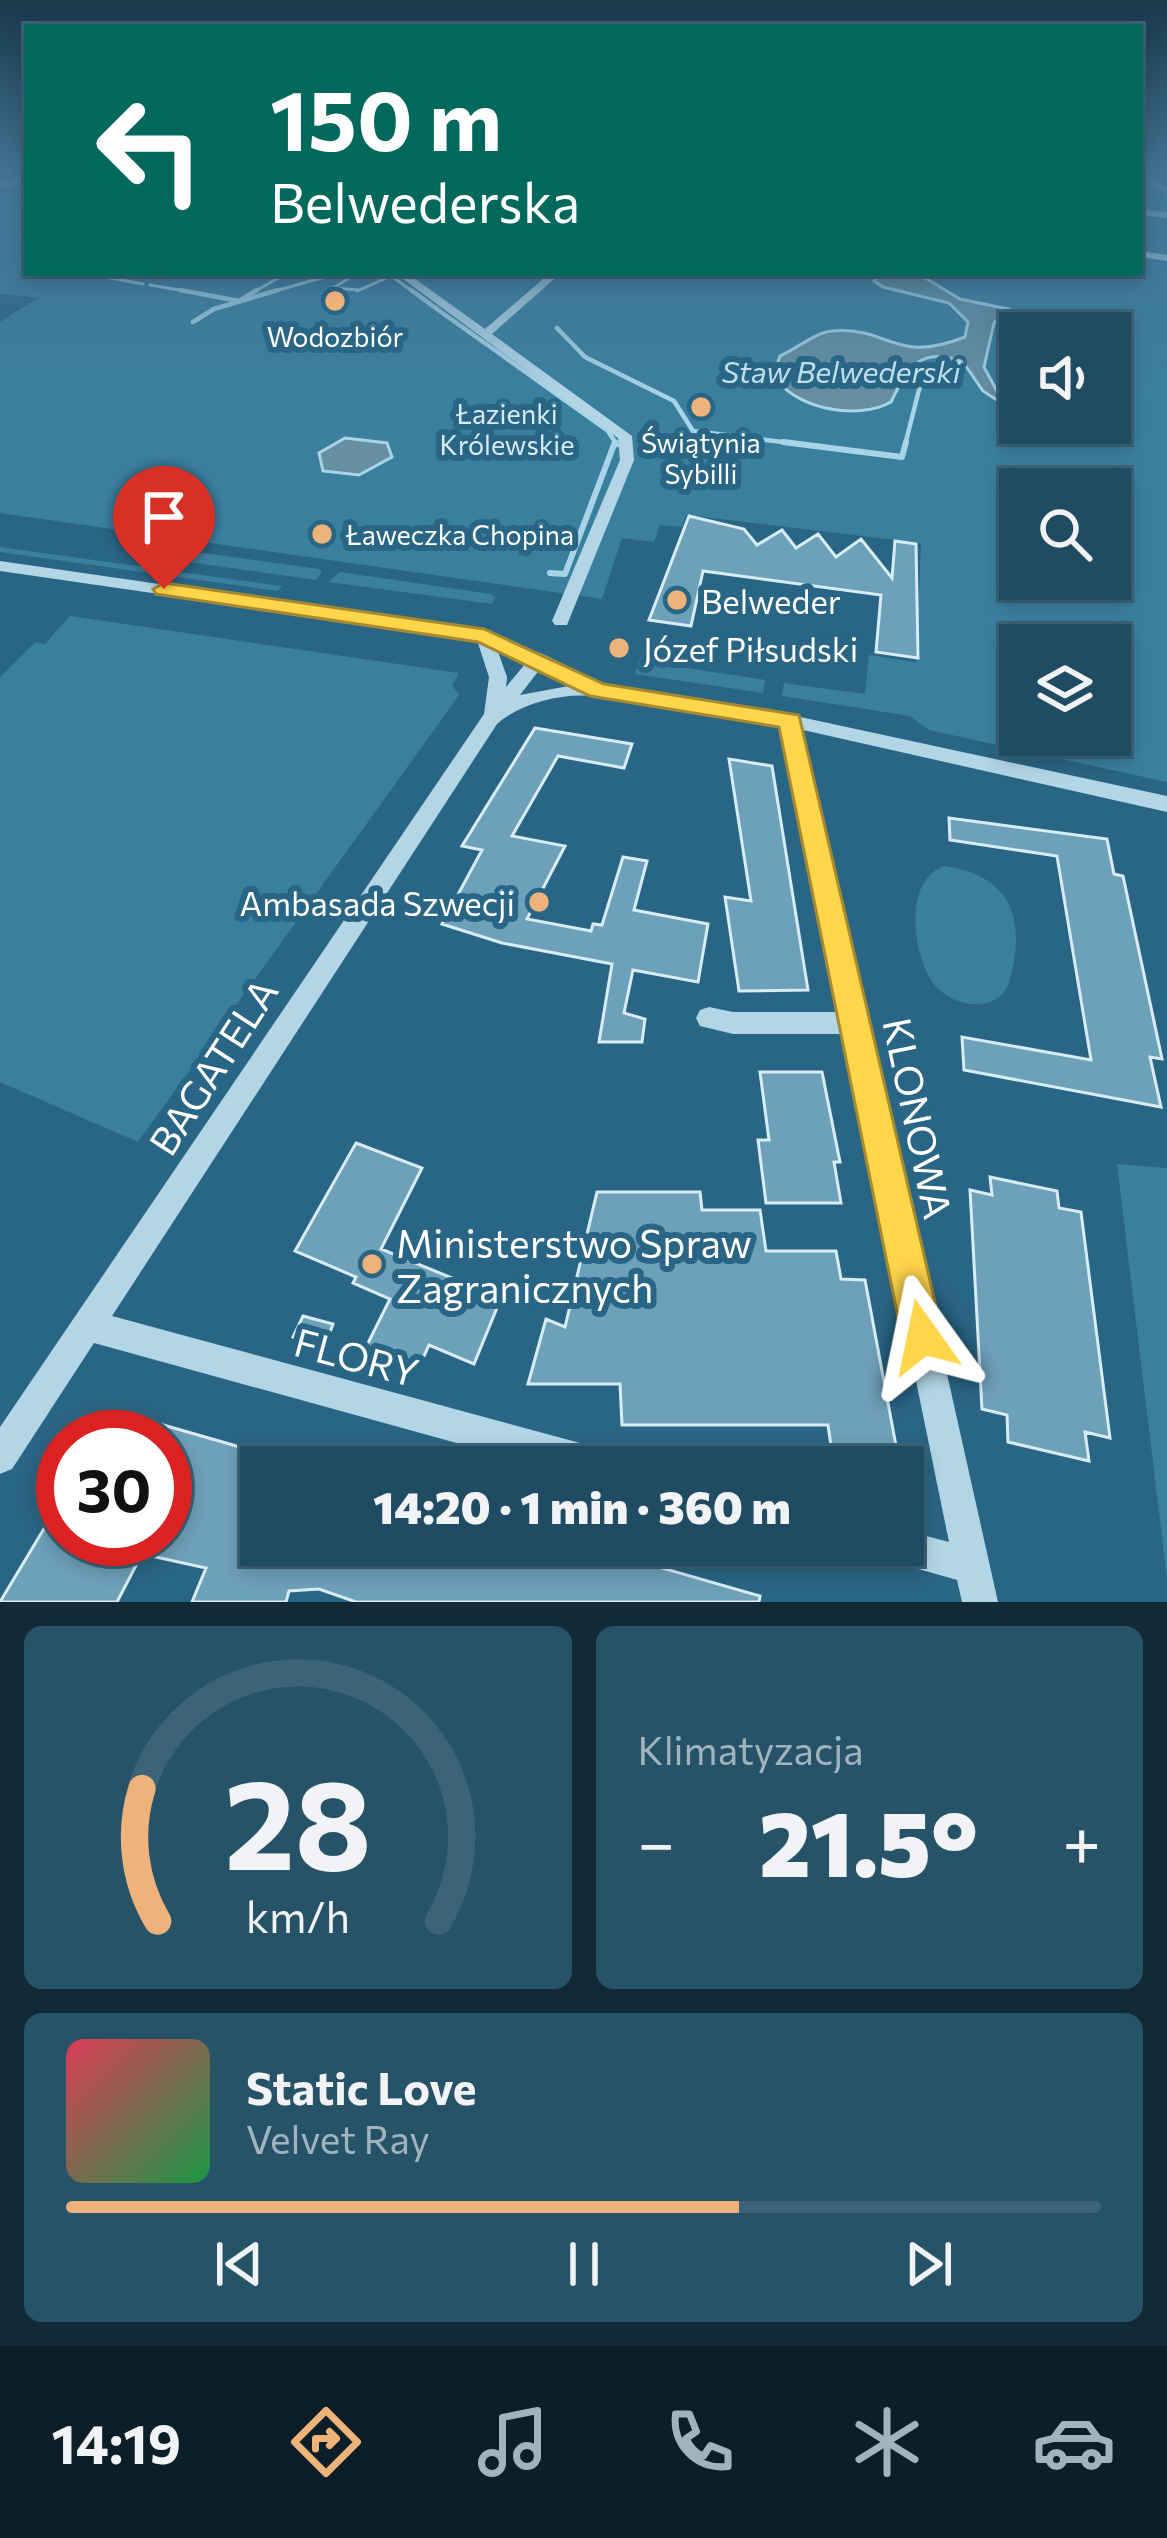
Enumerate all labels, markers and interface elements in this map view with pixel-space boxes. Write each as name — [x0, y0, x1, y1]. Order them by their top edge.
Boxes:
text: 150 m — [270, 66, 502, 168]
icon: left — [72, 72, 228, 228]
text: Belwederska — [270, 168, 580, 234]
marker: Wodozbiór — [322, 288, 348, 314]
map controls — [999, 312, 1131, 756]
button: sound — [999, 312, 1131, 444]
place label: Wodozbiór — [267, 320, 404, 353]
water label: Staw Belwederski — [722, 352, 962, 389]
marker: Świątynia Sybilli — [688, 394, 714, 420]
park label: Łazienki Królewskie — [440, 397, 574, 461]
place label: Świątynia Sybilli — [641, 426, 761, 490]
pin — [113, 466, 215, 589]
button: search — [999, 468, 1131, 600]
icon: arrive — [131, 484, 197, 550]
place label: Ławeczka Chopina — [345, 518, 574, 551]
marker: Ławeczka Chopina — [309, 521, 335, 547]
place label: Belweder — [701, 580, 841, 621]
marker: Belweder — [664, 587, 690, 613]
button: layers — [999, 624, 1131, 756]
place label: Józef Piłsudski — [643, 628, 858, 669]
marker: Józef Piłsudski — [606, 635, 632, 661]
place label: Ambasada Szwecji — [240, 882, 515, 923]
marker: Ambasada Szwecji — [526, 889, 552, 915]
street label: BAGATELA — [137, 969, 287, 1163]
street label: KLONOWA — [874, 1013, 964, 1223]
place label: Ministerstwo Spraw Zagranicznych — [396, 1218, 752, 1311]
marker: Ministerstwo Spraw Zagranicznych — [359, 1251, 385, 1277]
position arrow — [860, 1274, 986, 1400]
street label: FLORY — [290, 1316, 424, 1396]
speed limit sign: 30 — [36, 1410, 192, 1566]
text: 14:20 · 1 min · 360 m — [373, 1478, 791, 1533]
text: Klimatyzacja — [638, 1725, 864, 1773]
text: 28 — [224, 1743, 371, 1896]
text: 21.5° — [759, 1785, 978, 1896]
text: − — [638, 1800, 675, 1881]
text: + — [1062, 1800, 1101, 1881]
text: km/h — [246, 1888, 350, 1941]
text: Static Love — [246, 2059, 476, 2114]
text: Velvet Ray — [246, 2114, 430, 2162]
icon: previous — [206, 2231, 272, 2297]
icon: pause — [551, 2231, 617, 2297]
icon: next — [896, 2231, 962, 2297]
icon: directions — [284, 2400, 368, 2484]
icon: music — [471, 2400, 555, 2484]
icon: phone — [658, 2400, 742, 2484]
icon: climate — [845, 2400, 929, 2484]
icon: car — [1032, 2400, 1116, 2484]
text: 14:19 — [51, 2409, 181, 2475]

